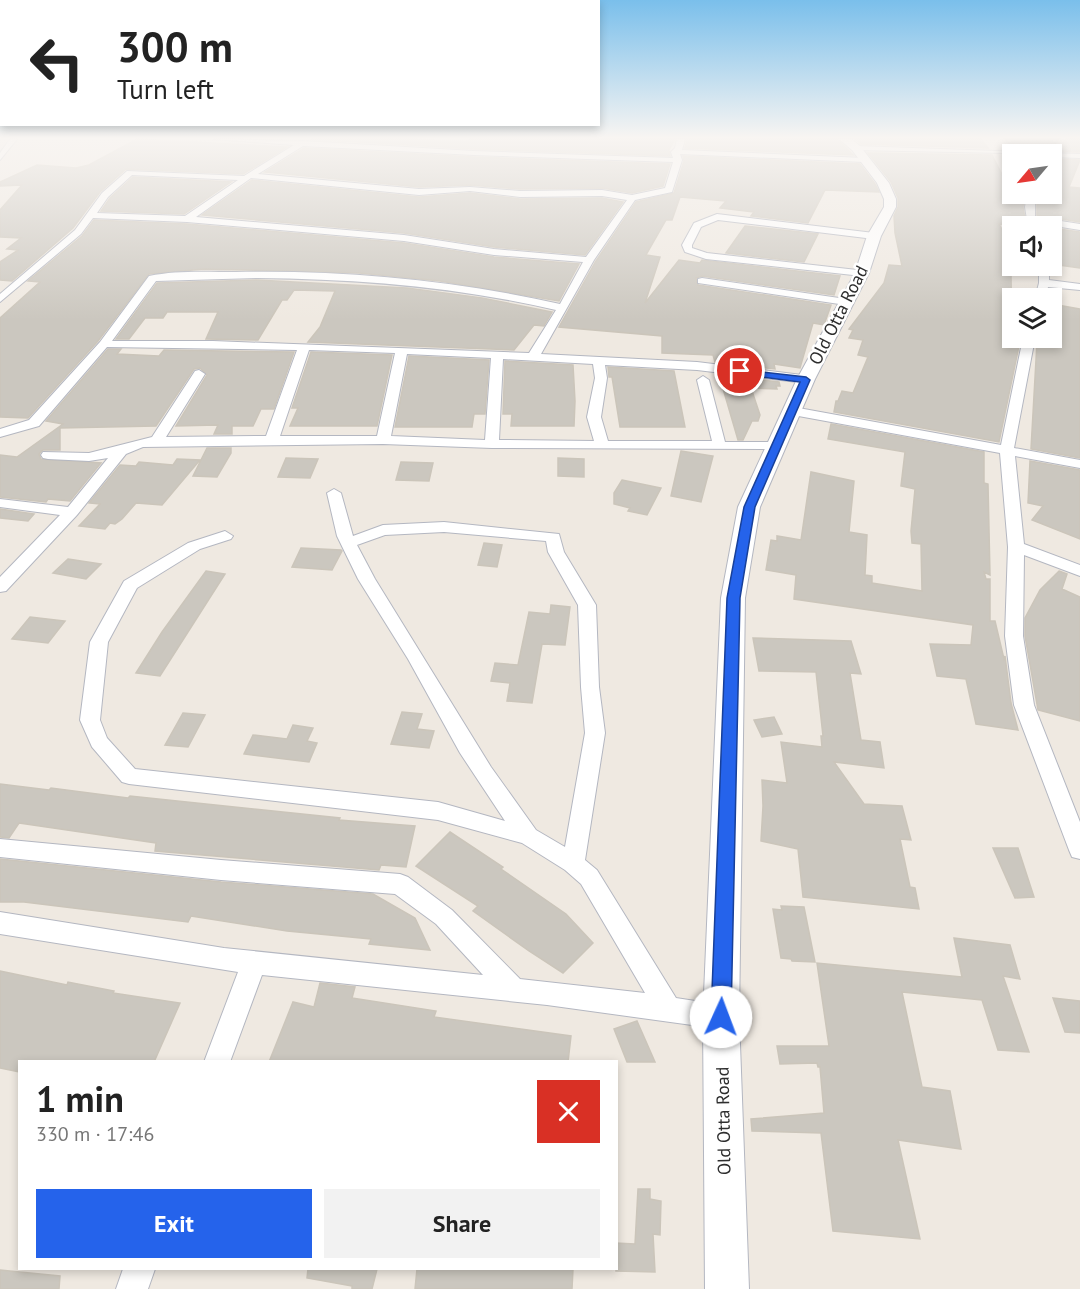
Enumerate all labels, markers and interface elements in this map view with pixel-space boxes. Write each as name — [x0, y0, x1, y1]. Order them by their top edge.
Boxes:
text: 300 m — [117, 19, 233, 74]
icon: left — [18, 24, 96, 102]
text: Turn left — [117, 72, 214, 106]
north arrow — [1002, 144, 1062, 204]
map controls — [1002, 144, 1062, 348]
button: sound — [1002, 216, 1062, 276]
street label: Old Otta Road — [803, 261, 873, 369]
button: layers — [1002, 288, 1062, 348]
pin — [714, 345, 765, 396]
icon: arrive — [723, 354, 756, 387]
position arrow — [689, 985, 753, 1049]
street label: Old Otta Road — [711, 1067, 735, 1175]
text: 1 min — [36, 1075, 124, 1122]
button: close — [537, 1080, 600, 1143]
text: 330 m · 17:46 — [36, 1121, 154, 1147]
button: Exit — [36, 1189, 312, 1258]
button: Share — [324, 1189, 600, 1258]

